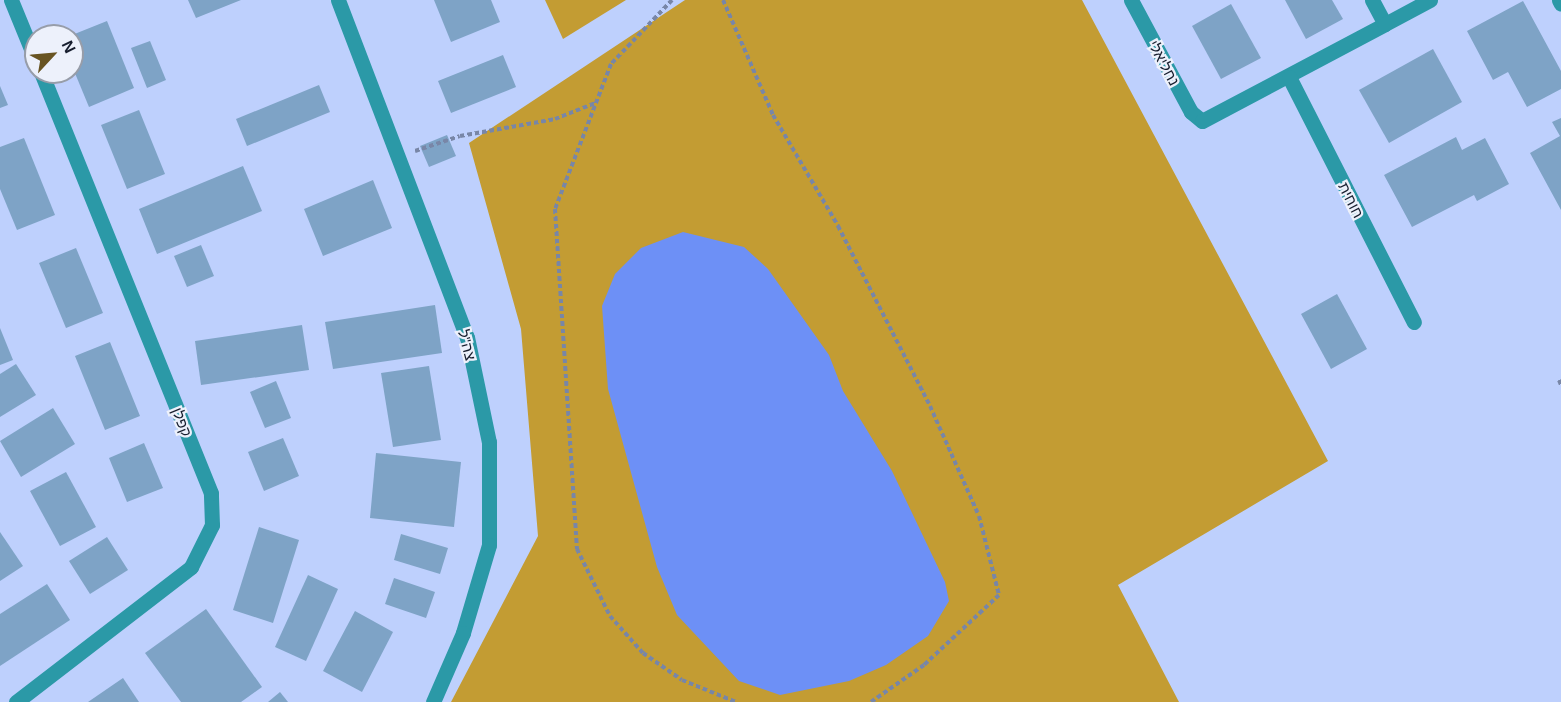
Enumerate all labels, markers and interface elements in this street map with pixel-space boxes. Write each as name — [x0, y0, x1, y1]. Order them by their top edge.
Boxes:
north arrow — [24, 24, 84, 84]
street label: נחליאלי — [1145, 37, 1183, 89]
text: N — [59, 38, 79, 56]
street label: חוחית — [1334, 179, 1368, 221]
street label: צה"ל — [454, 328, 480, 362]
street label: קפלן — [168, 405, 196, 439]

